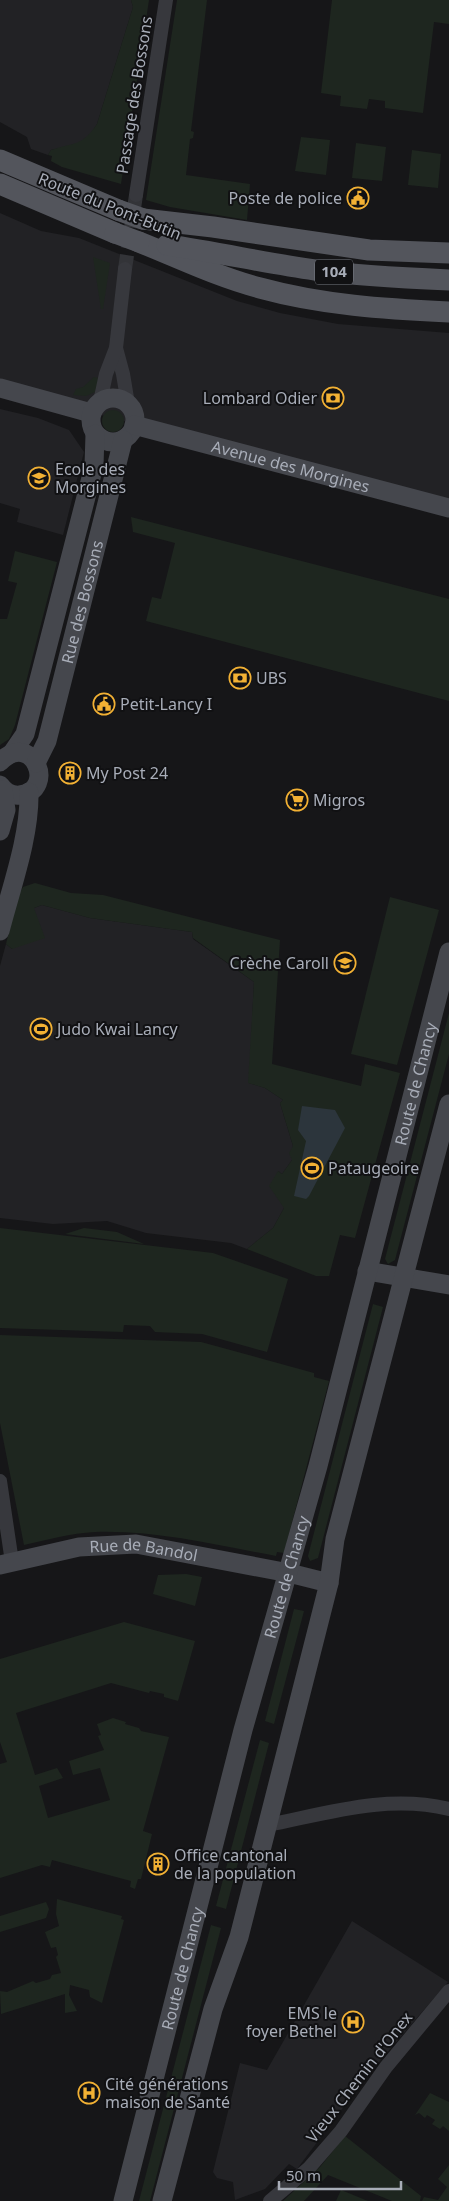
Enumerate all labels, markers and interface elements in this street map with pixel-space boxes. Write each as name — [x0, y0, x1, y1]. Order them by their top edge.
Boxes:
street label: Passage des Bossons — [111, 15, 157, 175]
street label: Route du Pont-Butin — [35, 167, 185, 245]
public building icon: Poste de police — [346, 186, 370, 210]
place label: Poste de police — [229, 187, 342, 209]
road number: 104 — [315, 260, 353, 284]
bank icon: Lombard Odier — [321, 386, 345, 410]
place label: Lombard Odier — [203, 387, 317, 409]
street label: Avenue des Morgines — [209, 435, 372, 498]
place label: Ecole des Morgines — [55, 458, 126, 498]
school or university icon: Ecole des Morgines — [27, 466, 51, 490]
street label: Rue des Bossons — [56, 538, 108, 666]
bank icon: UBS — [228, 666, 252, 690]
place label: UBS — [256, 667, 287, 689]
public building icon: Petit-Lancy I — [92, 692, 116, 716]
place label: Petit-Lancy I — [120, 693, 212, 715]
building icon: My Post 24 — [58, 761, 82, 785]
place label: My Post 24 — [86, 762, 168, 784]
supermarket icon: Migros — [285, 788, 309, 812]
place label: Migros — [313, 789, 365, 811]
school or university icon: Crèche Caroll — [333, 951, 357, 975]
place label: Crèche Caroll — [230, 952, 329, 974]
sports icon: Judo Kwai Lancy — [29, 1017, 53, 1041]
place label: Judo Kwai Lancy — [55, 1018, 179, 1040]
street label: Route de Chancy — [389, 1019, 442, 1148]
sports icon: Pataugeoire — [300, 1156, 324, 1180]
place label: Pataugeoire — [328, 1157, 419, 1179]
street label: Route de Chancy — [259, 1513, 315, 1641]
street label: Rue de Bandol — [89, 1532, 199, 1566]
place label: Office cantonal de la population — [174, 1844, 296, 1884]
building icon: Office cantonal de la population — [146, 1852, 170, 1876]
street label: Route de Chancy — [156, 1904, 209, 2032]
place label: EMS le foyer Bethel — [246, 2002, 337, 2042]
street label: Vieux Chemin d'Onex — [301, 2007, 417, 2147]
hospital icon: EMS le foyer Bethel — [341, 2010, 365, 2034]
place label: Cité générations maison de Santé — [105, 2073, 230, 2113]
hospital icon: Cité générations maison de Santé — [77, 2081, 101, 2105]
scale bar — [279, 2158, 402, 2190]
text: 50 m — [286, 2165, 321, 2185]

